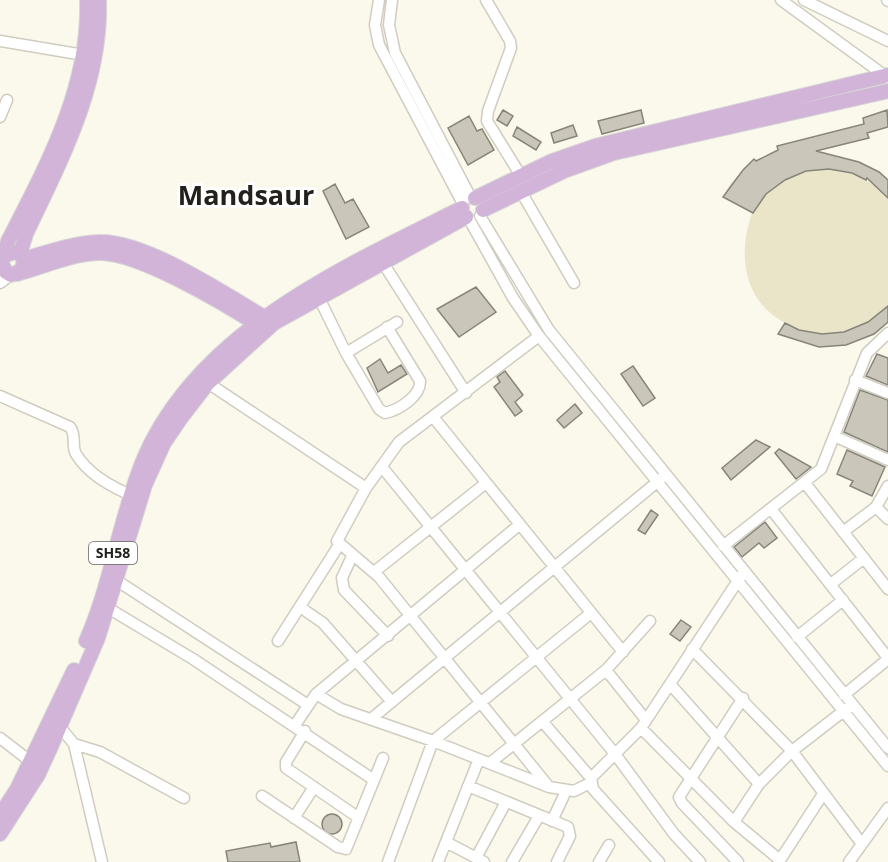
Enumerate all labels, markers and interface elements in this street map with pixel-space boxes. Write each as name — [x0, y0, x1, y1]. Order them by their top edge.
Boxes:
district label: Mandsaur — [178, 176, 314, 213]
road number: SH58 — [89, 542, 137, 564]

